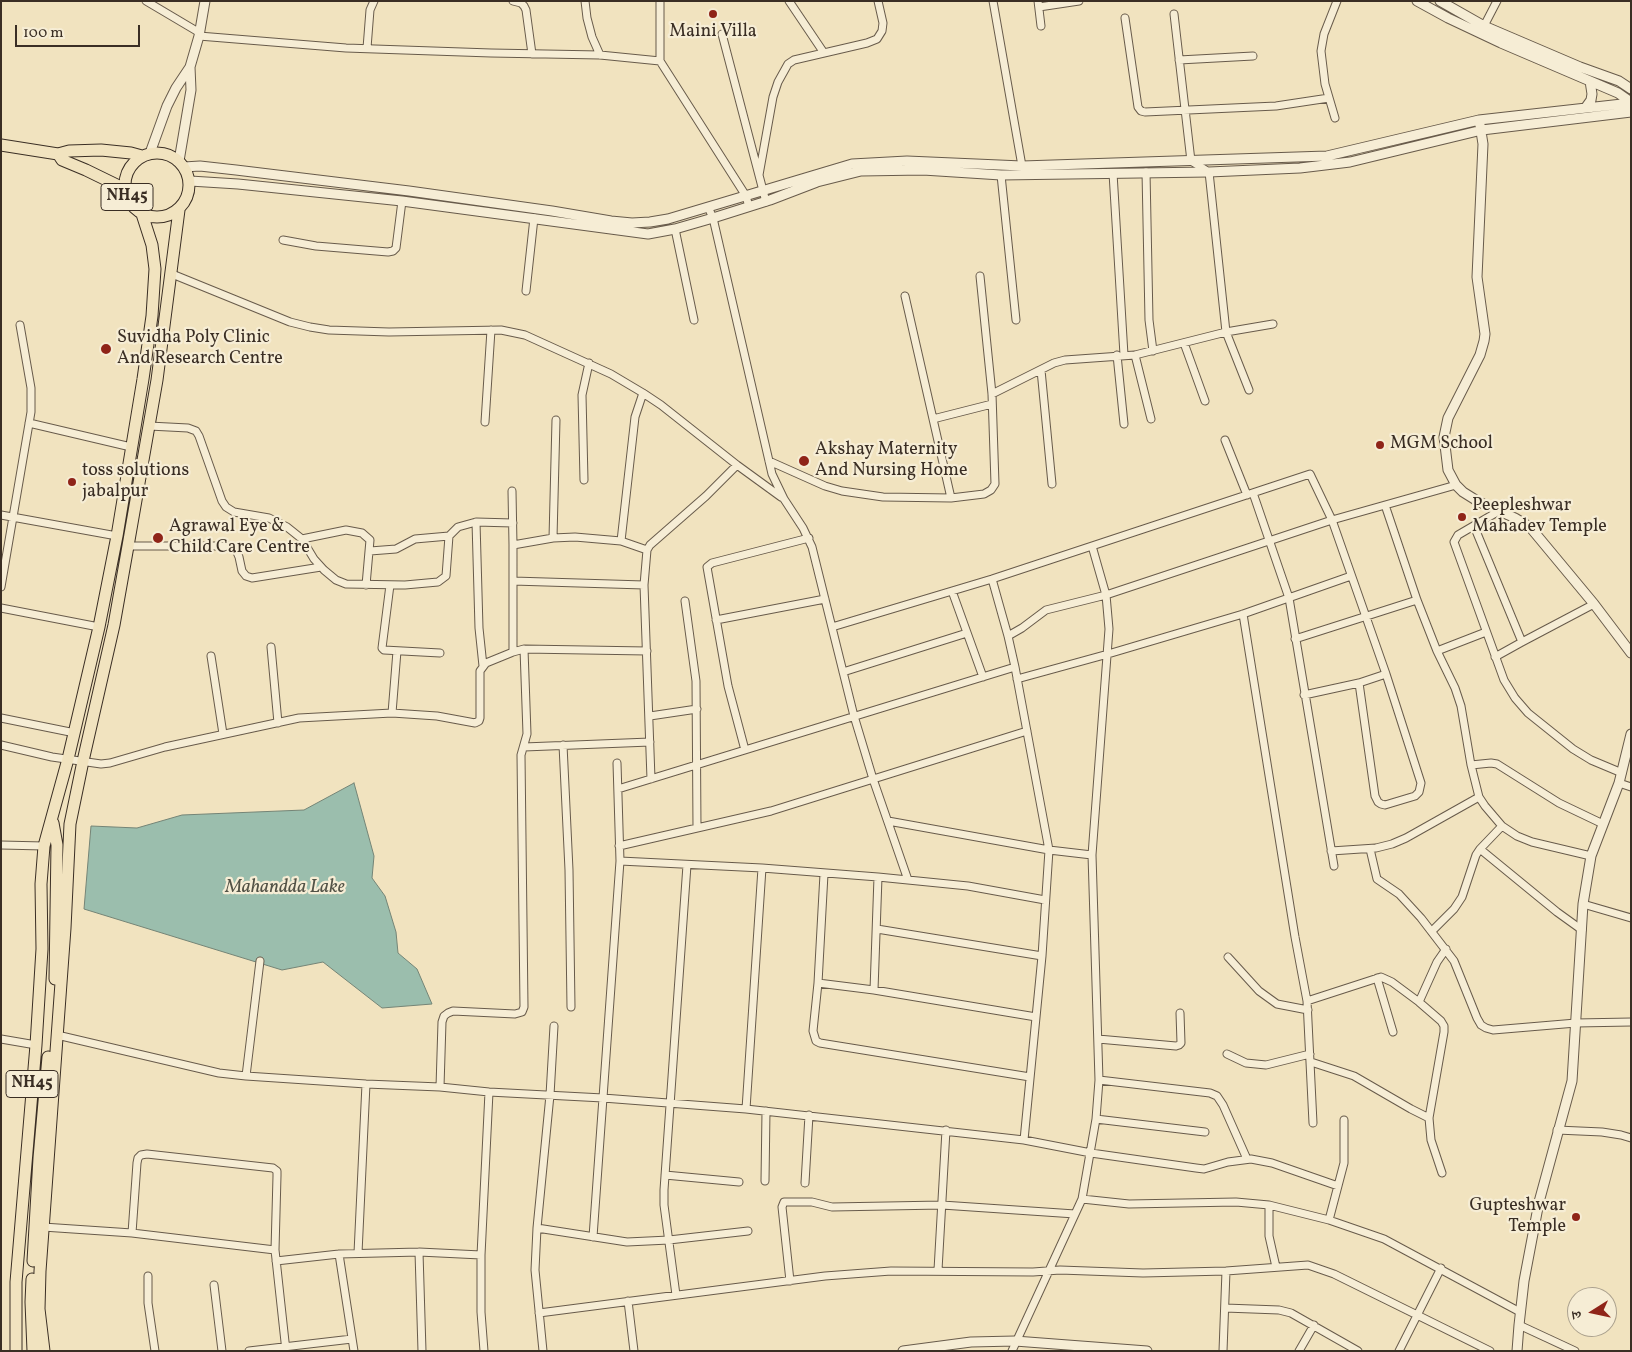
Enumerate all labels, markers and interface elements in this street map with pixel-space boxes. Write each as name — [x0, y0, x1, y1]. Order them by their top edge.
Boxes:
marker: Maini Villa — [707, 8, 719, 20]
scale bar — [18, 15, 142, 47]
place label: Maini Villa — [669, 22, 757, 44]
text: 100 m — [23, 23, 63, 44]
road number: NH45 — [101, 183, 153, 210]
place label: Suvidha Poly Clinic And Research Centre — [117, 328, 283, 370]
marker: Suvidha Poly Clinic And Research Centre — [99, 342, 113, 356]
place label: MGM School — [1390, 434, 1493, 456]
marker: MGM School — [1374, 439, 1386, 451]
place label: Akshay Maternity And Nursing Home — [815, 440, 967, 482]
marker: Akshay Maternity And Nursing Home — [797, 454, 811, 468]
place label: toss solutions jabalpur — [82, 461, 189, 504]
marker: toss solutions jabalpur — [66, 476, 78, 488]
place label: Peepleshwar Mahadev Temple — [1472, 496, 1607, 538]
marker: Peepleshwar Mahadev Temple — [1456, 511, 1468, 523]
place label: Agrawal Eye & Child Care Centre — [169, 517, 310, 560]
marker: Agrawal Eye & Child Care Centre — [151, 531, 165, 545]
water label: Mahandda Lake — [225, 878, 345, 900]
road number: NH45 — [6, 1070, 58, 1098]
place label: Gupteshwar Temple — [1470, 1196, 1566, 1238]
marker: Gupteshwar Temple — [1570, 1211, 1582, 1223]
north arrow — [1567, 1287, 1617, 1337]
text: उ — [1568, 1309, 1588, 1320]

